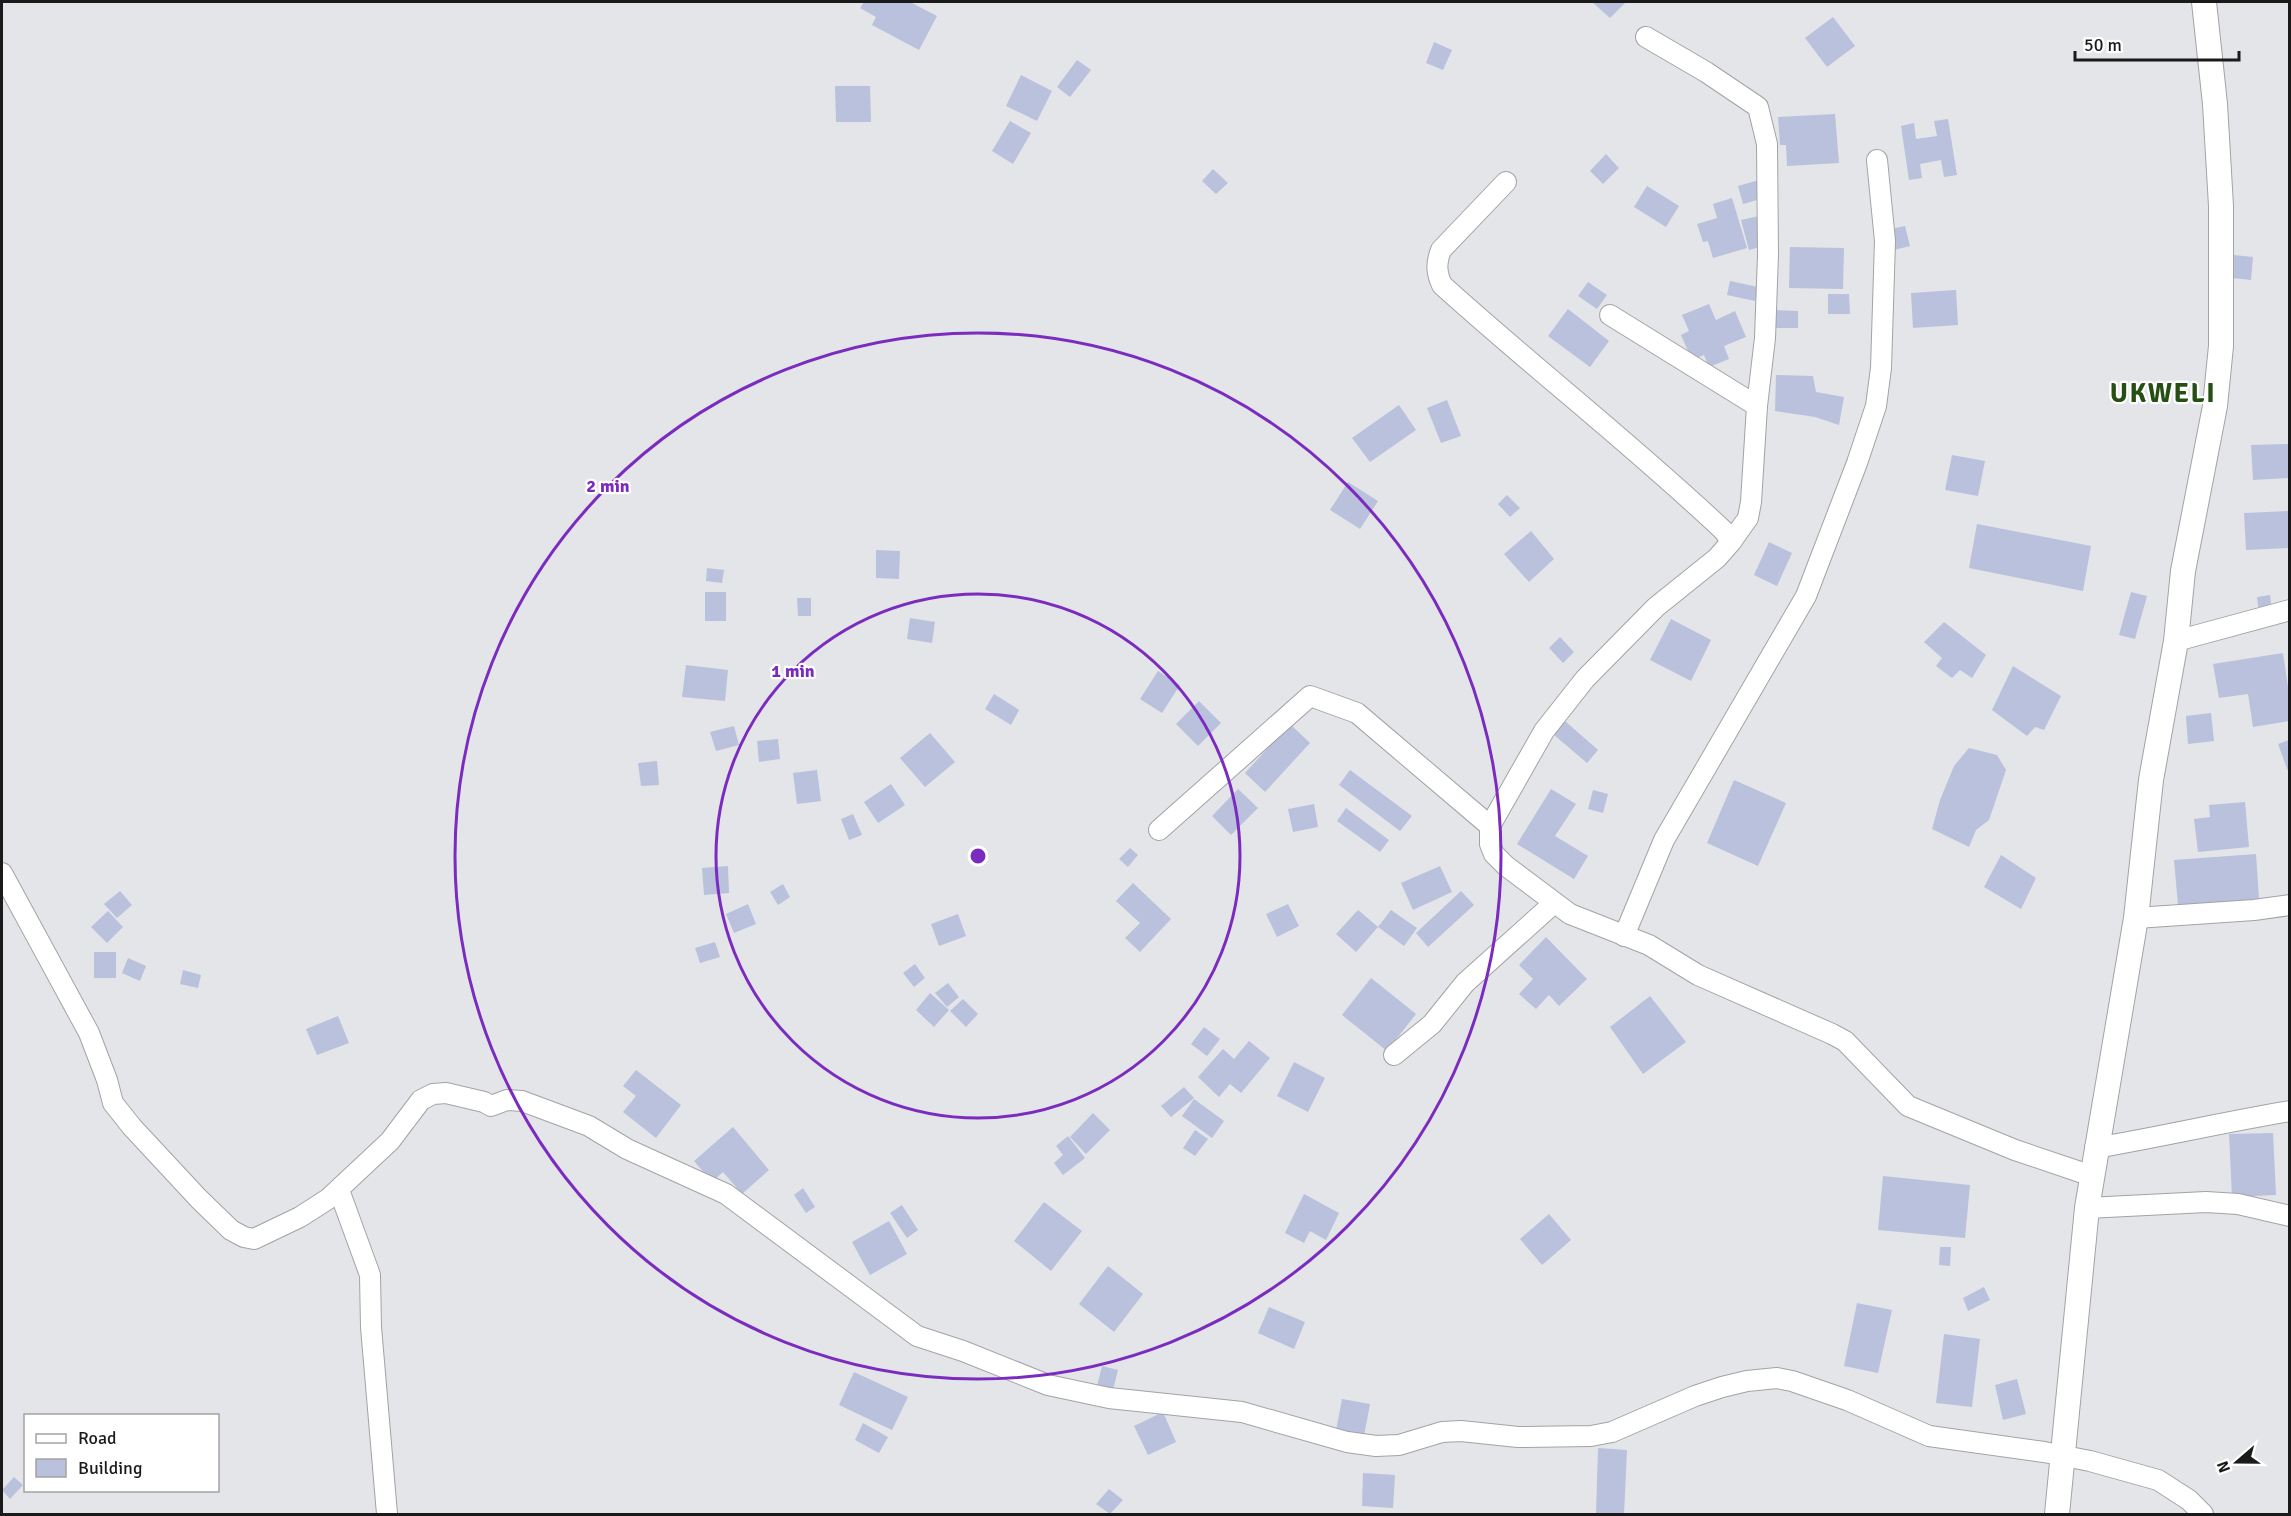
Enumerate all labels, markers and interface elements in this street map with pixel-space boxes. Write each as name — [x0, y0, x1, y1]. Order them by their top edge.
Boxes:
scale bar — [2075, 24, 2238, 62]
text: 50 m — [2084, 34, 2122, 56]
district label: UKWELI — [2110, 377, 2216, 410]
text: 2 min — [586, 475, 630, 497]
text: 1 min — [771, 660, 815, 682]
centre of rings — [968, 846, 988, 866]
legend — [24, 1414, 219, 1492]
text: Road — [78, 1427, 117, 1449]
north arrow — [2207, 1432, 2267, 1492]
text: Building — [78, 1457, 142, 1479]
text: N — [2213, 1458, 2235, 1475]

